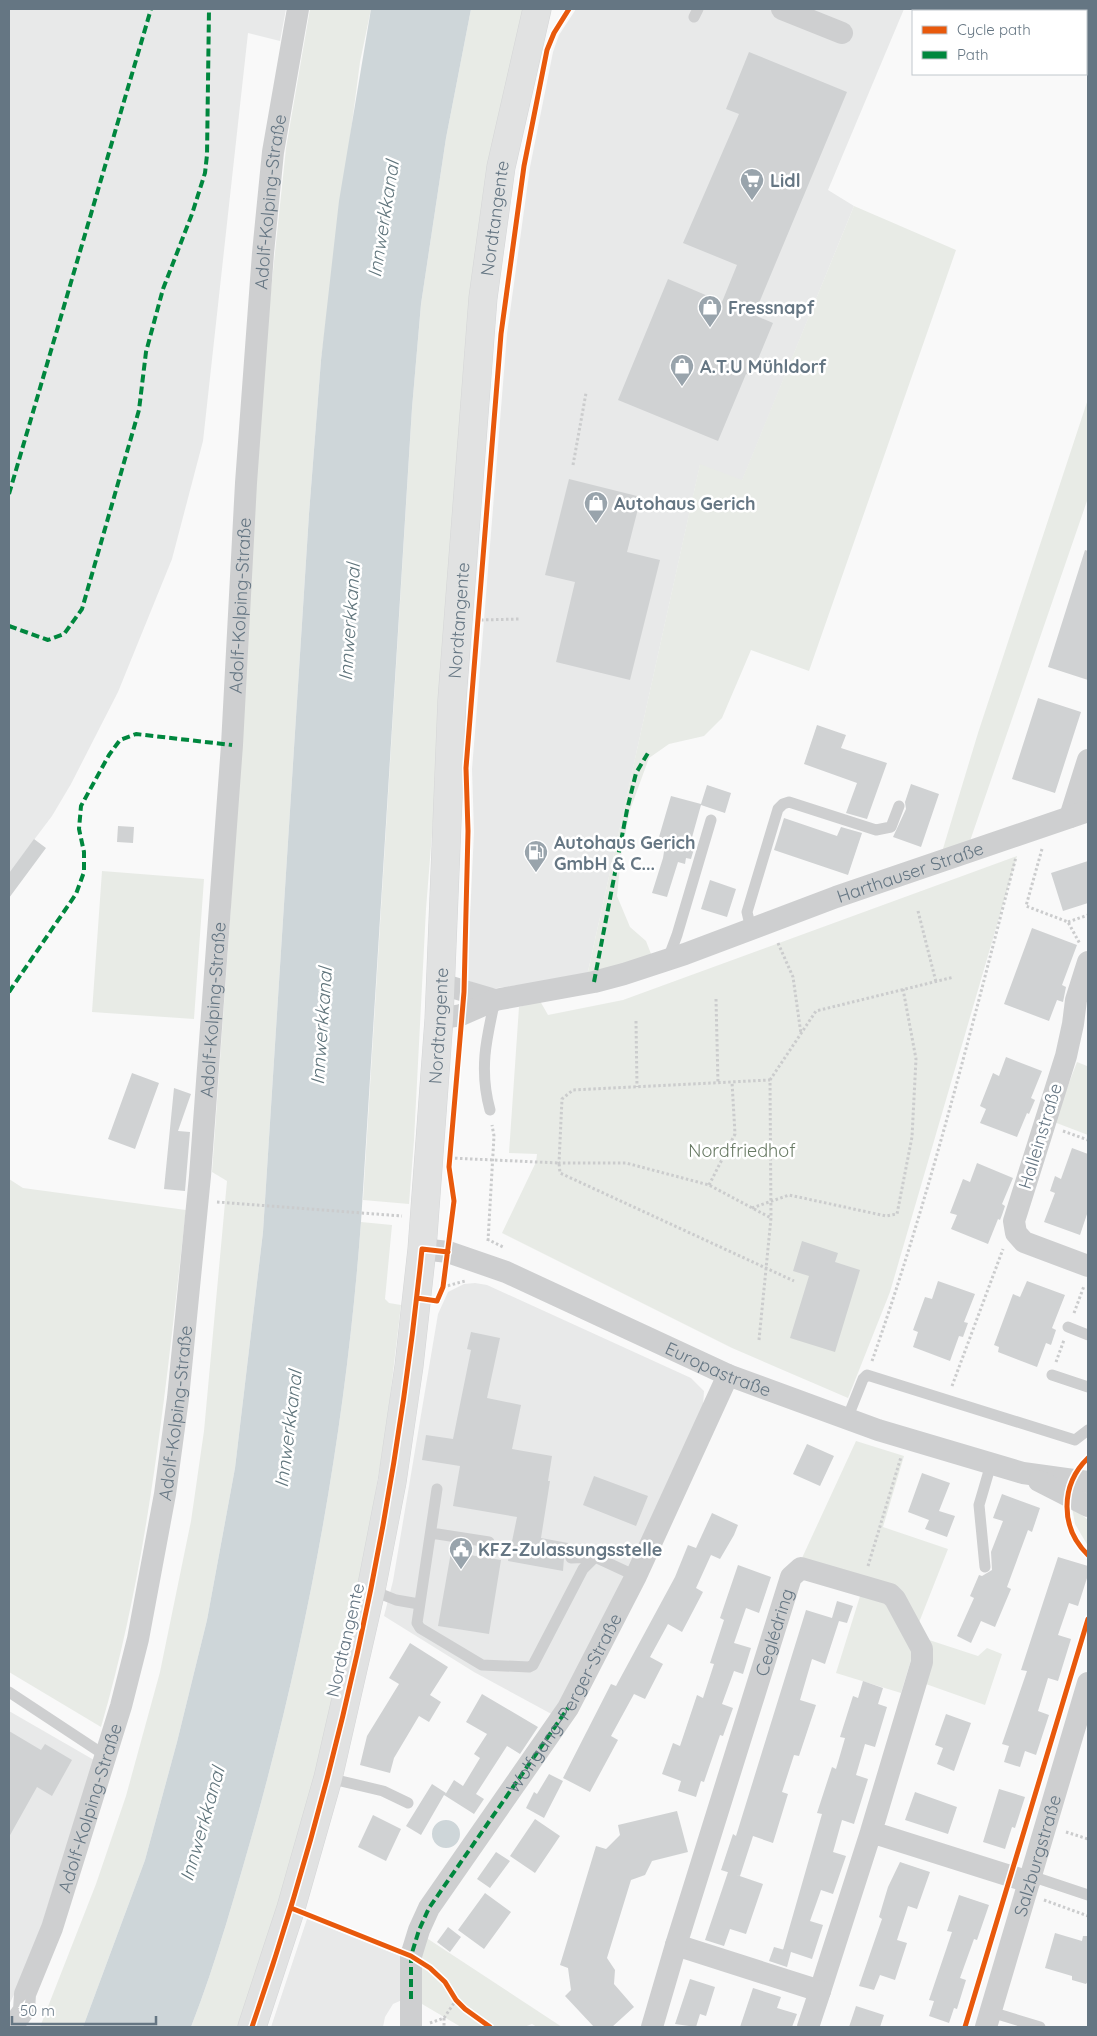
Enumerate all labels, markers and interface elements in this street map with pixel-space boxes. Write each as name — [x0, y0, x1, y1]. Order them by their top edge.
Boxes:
legend — [912, 10, 1087, 75]
text: Cycle path — [957, 20, 1031, 39]
text: Path — [957, 45, 989, 64]
street label: Adolf-Kolping-Straße — [249, 112, 291, 290]
water label: Innwerkkanal — [362, 156, 404, 279]
street label: Nordtangente — [475, 158, 514, 277]
supermarket icon: Lidl — [739, 167, 765, 201]
place label: Lidl — [770, 169, 801, 192]
shop icon: Fressnapf — [697, 294, 723, 328]
place label: Fressnapf — [728, 296, 815, 319]
shop icon: A.T.U Mühldorf — [669, 353, 695, 387]
place label: A.T.U Mühldorf — [700, 355, 827, 378]
shop icon: Autohaus Gerich — [583, 490, 609, 524]
place label: Autohaus Gerich — [614, 492, 755, 515]
street label: Adolf-Kolping-Straße — [223, 517, 256, 694]
water label: Innwerkkanal — [333, 560, 365, 681]
street label: Nordtangente — [442, 561, 474, 679]
place label: Autohaus Gerich GmbH & C... — [554, 831, 695, 875]
street label: Harthauser Straße — [834, 836, 986, 907]
fuel station icon: Autohaus Gerich GmbH & C... — [523, 839, 549, 873]
street label: Adolf-Kolping-Straße — [194, 921, 230, 1098]
water label: Innwerkkanal — [305, 964, 337, 1085]
street label: Nordtangente — [423, 967, 453, 1085]
street label: Halleinstraße — [1013, 1080, 1067, 1192]
park label: Nordfriedhof — [688, 1139, 796, 1162]
street label: Adolf-Kolping-Straße — [153, 1324, 197, 1502]
street label: Europastraße — [662, 1336, 774, 1401]
water label: Innwerkkanal — [269, 1367, 307, 1489]
public building icon: KFZ-Zulassungsstelle — [448, 1536, 474, 1570]
place label: KFZ-Zulassungsstelle — [478, 1538, 662, 1561]
street label: Nordtangente — [321, 1581, 369, 1699]
street label: Ceglédring — [749, 1585, 798, 1679]
street label: Wolfgang-Perger-Straße — [501, 1609, 627, 1798]
street label: Adolf-Kolping-Straße — [52, 1720, 127, 1895]
water label: Innwerkkanal — [174, 1762, 230, 1884]
street label: Salzburgstraße — [1008, 1792, 1066, 1919]
scale bar — [12, 1994, 156, 2026]
text: 50 m — [20, 2001, 55, 2020]

